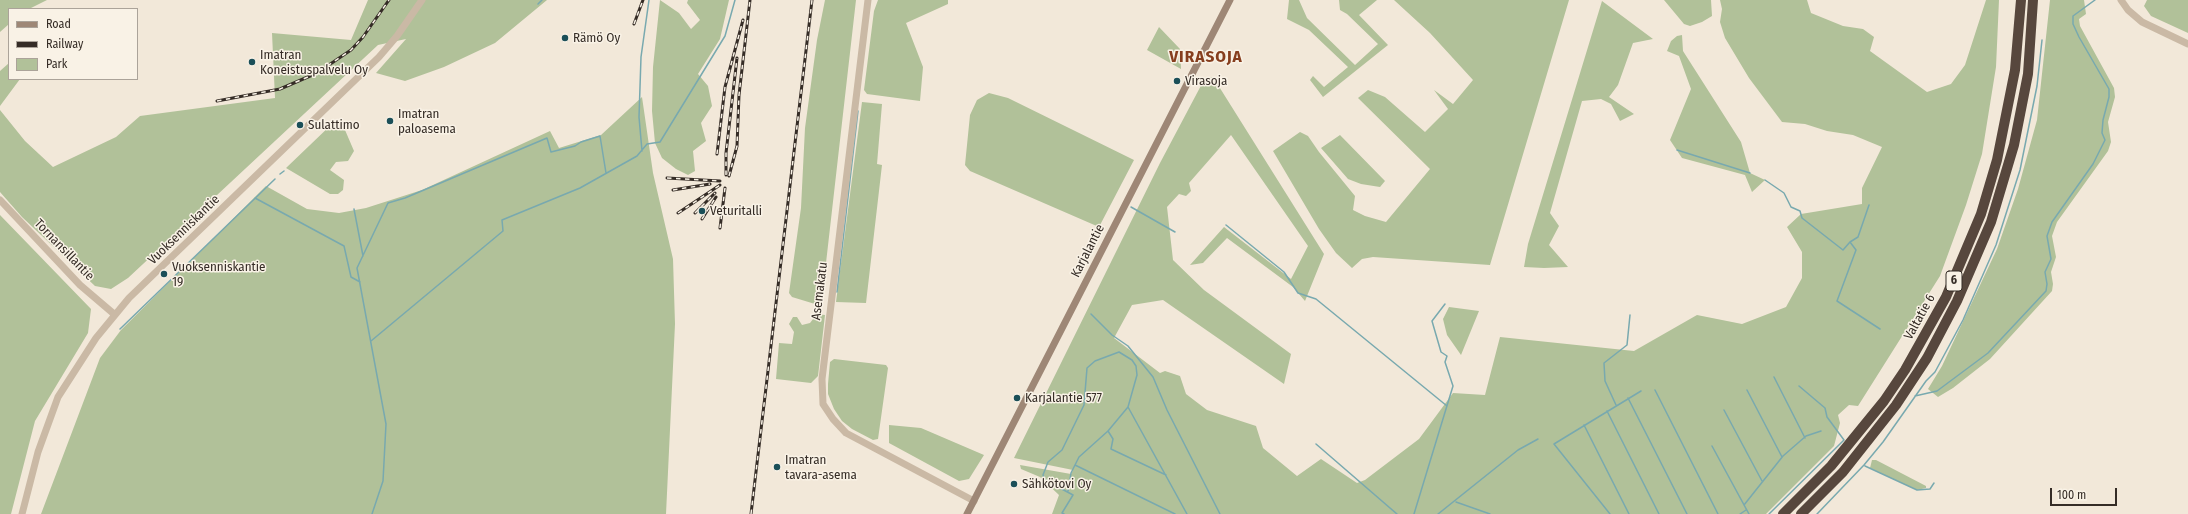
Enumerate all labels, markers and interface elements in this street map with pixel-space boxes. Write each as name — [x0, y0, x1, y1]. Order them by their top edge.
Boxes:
legend — [8, 8, 138, 80]
text: Road — [46, 17, 71, 31]
place label: Rämö Oy — [573, 30, 620, 46]
marker: Rämö Oy — [560, 33, 570, 43]
text: Railway — [46, 37, 83, 51]
place label: Imatran Koneistuspalvelu Oy — [260, 47, 368, 78]
district label: VIRASOJA — [1169, 47, 1243, 67]
text: Park — [46, 57, 67, 71]
marker: Imatran Koneistuspalvelu Oy — [247, 57, 257, 67]
place label: Virasoja — [1185, 73, 1227, 89]
marker: Virasoja — [1172, 76, 1182, 86]
place label: Imatran paloasema — [398, 106, 456, 137]
marker: Imatran paloasema — [385, 116, 395, 126]
place label: Sulattimo — [308, 117, 360, 133]
marker: Sulattimo — [295, 120, 305, 130]
street label: Vuoksenniskantie — [145, 192, 223, 268]
place label: Veturitalli — [710, 203, 762, 219]
marker: Veturitalli — [697, 206, 707, 216]
street label: Tornansillantie — [31, 216, 97, 284]
street label: Karjalantie — [1068, 222, 1108, 280]
place label: Vuoksenniskantie 19 — [172, 259, 266, 290]
street label: Asemakatu — [809, 261, 831, 321]
marker: Vuoksenniskantie 19 — [159, 269, 169, 279]
road number: 6 — [1946, 271, 1962, 291]
street label: Valtatie 6 — [1901, 291, 1939, 343]
place label: Karjalantie 577 — [1025, 390, 1102, 406]
marker: Karjalantie 577 — [1012, 393, 1022, 403]
place label: Imatran tavara-asema — [785, 452, 857, 483]
marker: Imatran tavara-asema — [772, 462, 782, 472]
place label: Sähkötovi Oy — [1022, 476, 1091, 492]
marker: Sähkötovi Oy — [1009, 479, 1019, 489]
scale bar — [2052, 480, 2119, 506]
text: 100 m — [2057, 488, 2086, 502]

